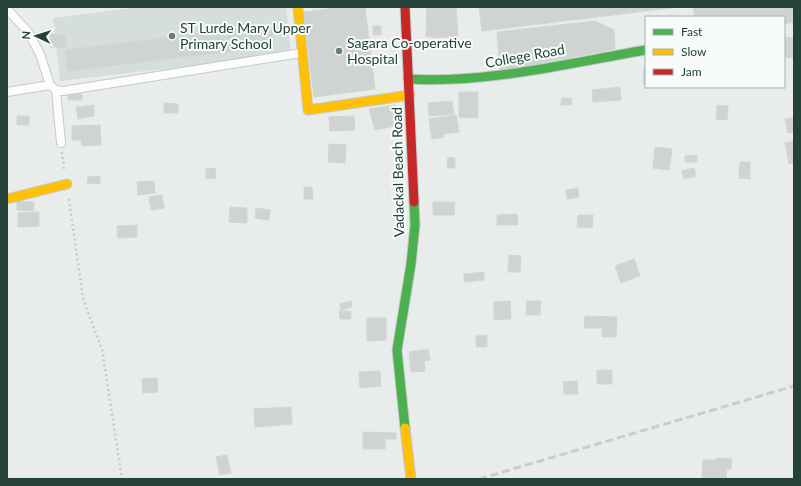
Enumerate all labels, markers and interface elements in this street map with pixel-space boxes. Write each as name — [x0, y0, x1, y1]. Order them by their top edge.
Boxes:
north arrow — [16, 16, 56, 56]
legend — [645, 16, 785, 88]
place label: ST Lurde Mary Upper Primary School — [180, 19, 311, 52]
text: Fast — [681, 24, 703, 39]
text: N — [19, 31, 32, 40]
marker: ST Lurde Mary Upper Primary School — [167, 31, 177, 41]
place label: Sagara Co-operative Hospital — [347, 34, 472, 67]
street label: College Road — [484, 40, 566, 71]
text: Slow — [681, 44, 707, 59]
marker: Sagara Co-operative Hospital — [334, 46, 344, 56]
text: Jam — [681, 64, 702, 79]
street label: Vadackal Beach Road — [388, 107, 407, 237]

